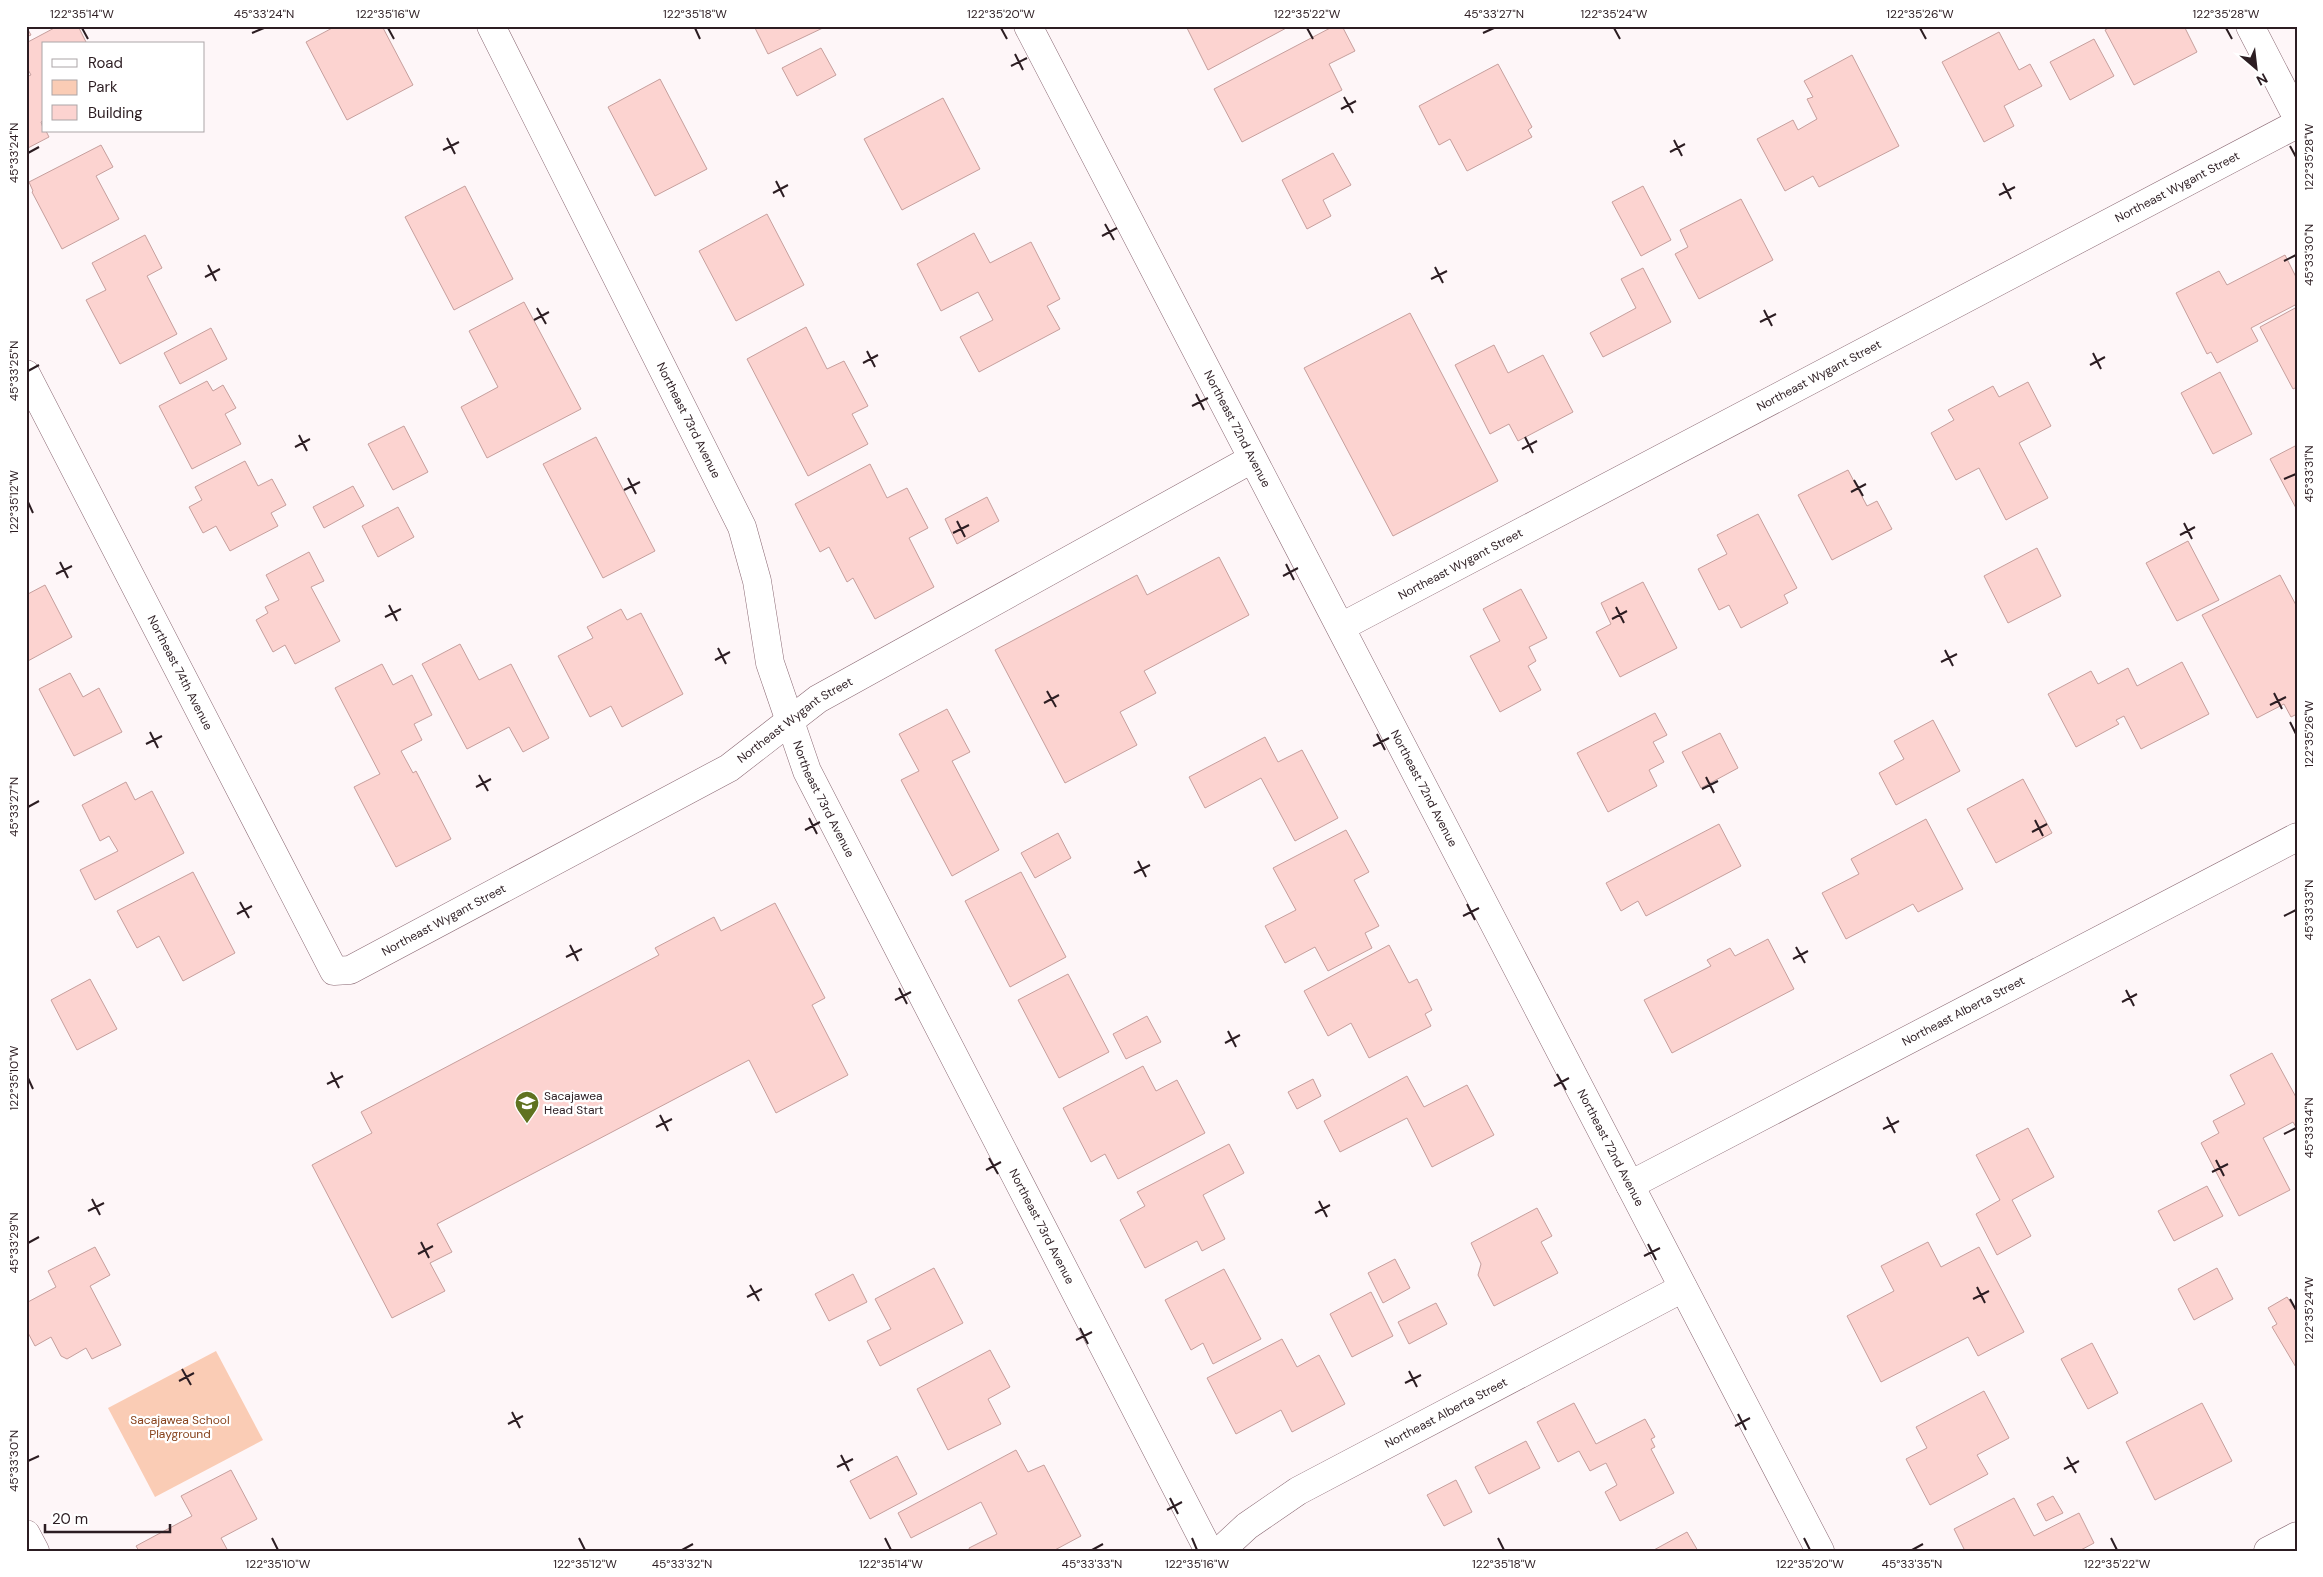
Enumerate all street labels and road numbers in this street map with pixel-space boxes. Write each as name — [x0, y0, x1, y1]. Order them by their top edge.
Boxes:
street label: Northeast Wygant Street — [2112, 147, 2243, 226]
street label: Northeast Wygant Street — [1754, 336, 1884, 415]
street label: Northeast 73rd Avenue — [653, 360, 724, 481]
street label: Northeast 72nd Avenue — [1200, 368, 1274, 490]
street label: Northeast Wygant Street — [1395, 525, 1526, 603]
street label: Northeast 74th Avenue — [144, 612, 216, 733]
street label: Northeast Wygant Street — [734, 673, 856, 767]
street label: Northeast 72nd Avenue — [1387, 727, 1461, 850]
street label: Northeast 73rd Avenue — [789, 739, 858, 860]
street label: Northeast Wygant Street — [379, 880, 509, 960]
street label: Northeast Alberta Street — [1899, 972, 2028, 1050]
street label: Northeast 72nd Avenue — [1574, 1086, 1648, 1209]
street label: Northeast 73rd Avenue — [1005, 1166, 1078, 1287]
street label: Northeast Alberta Street — [1382, 1374, 1510, 1452]

